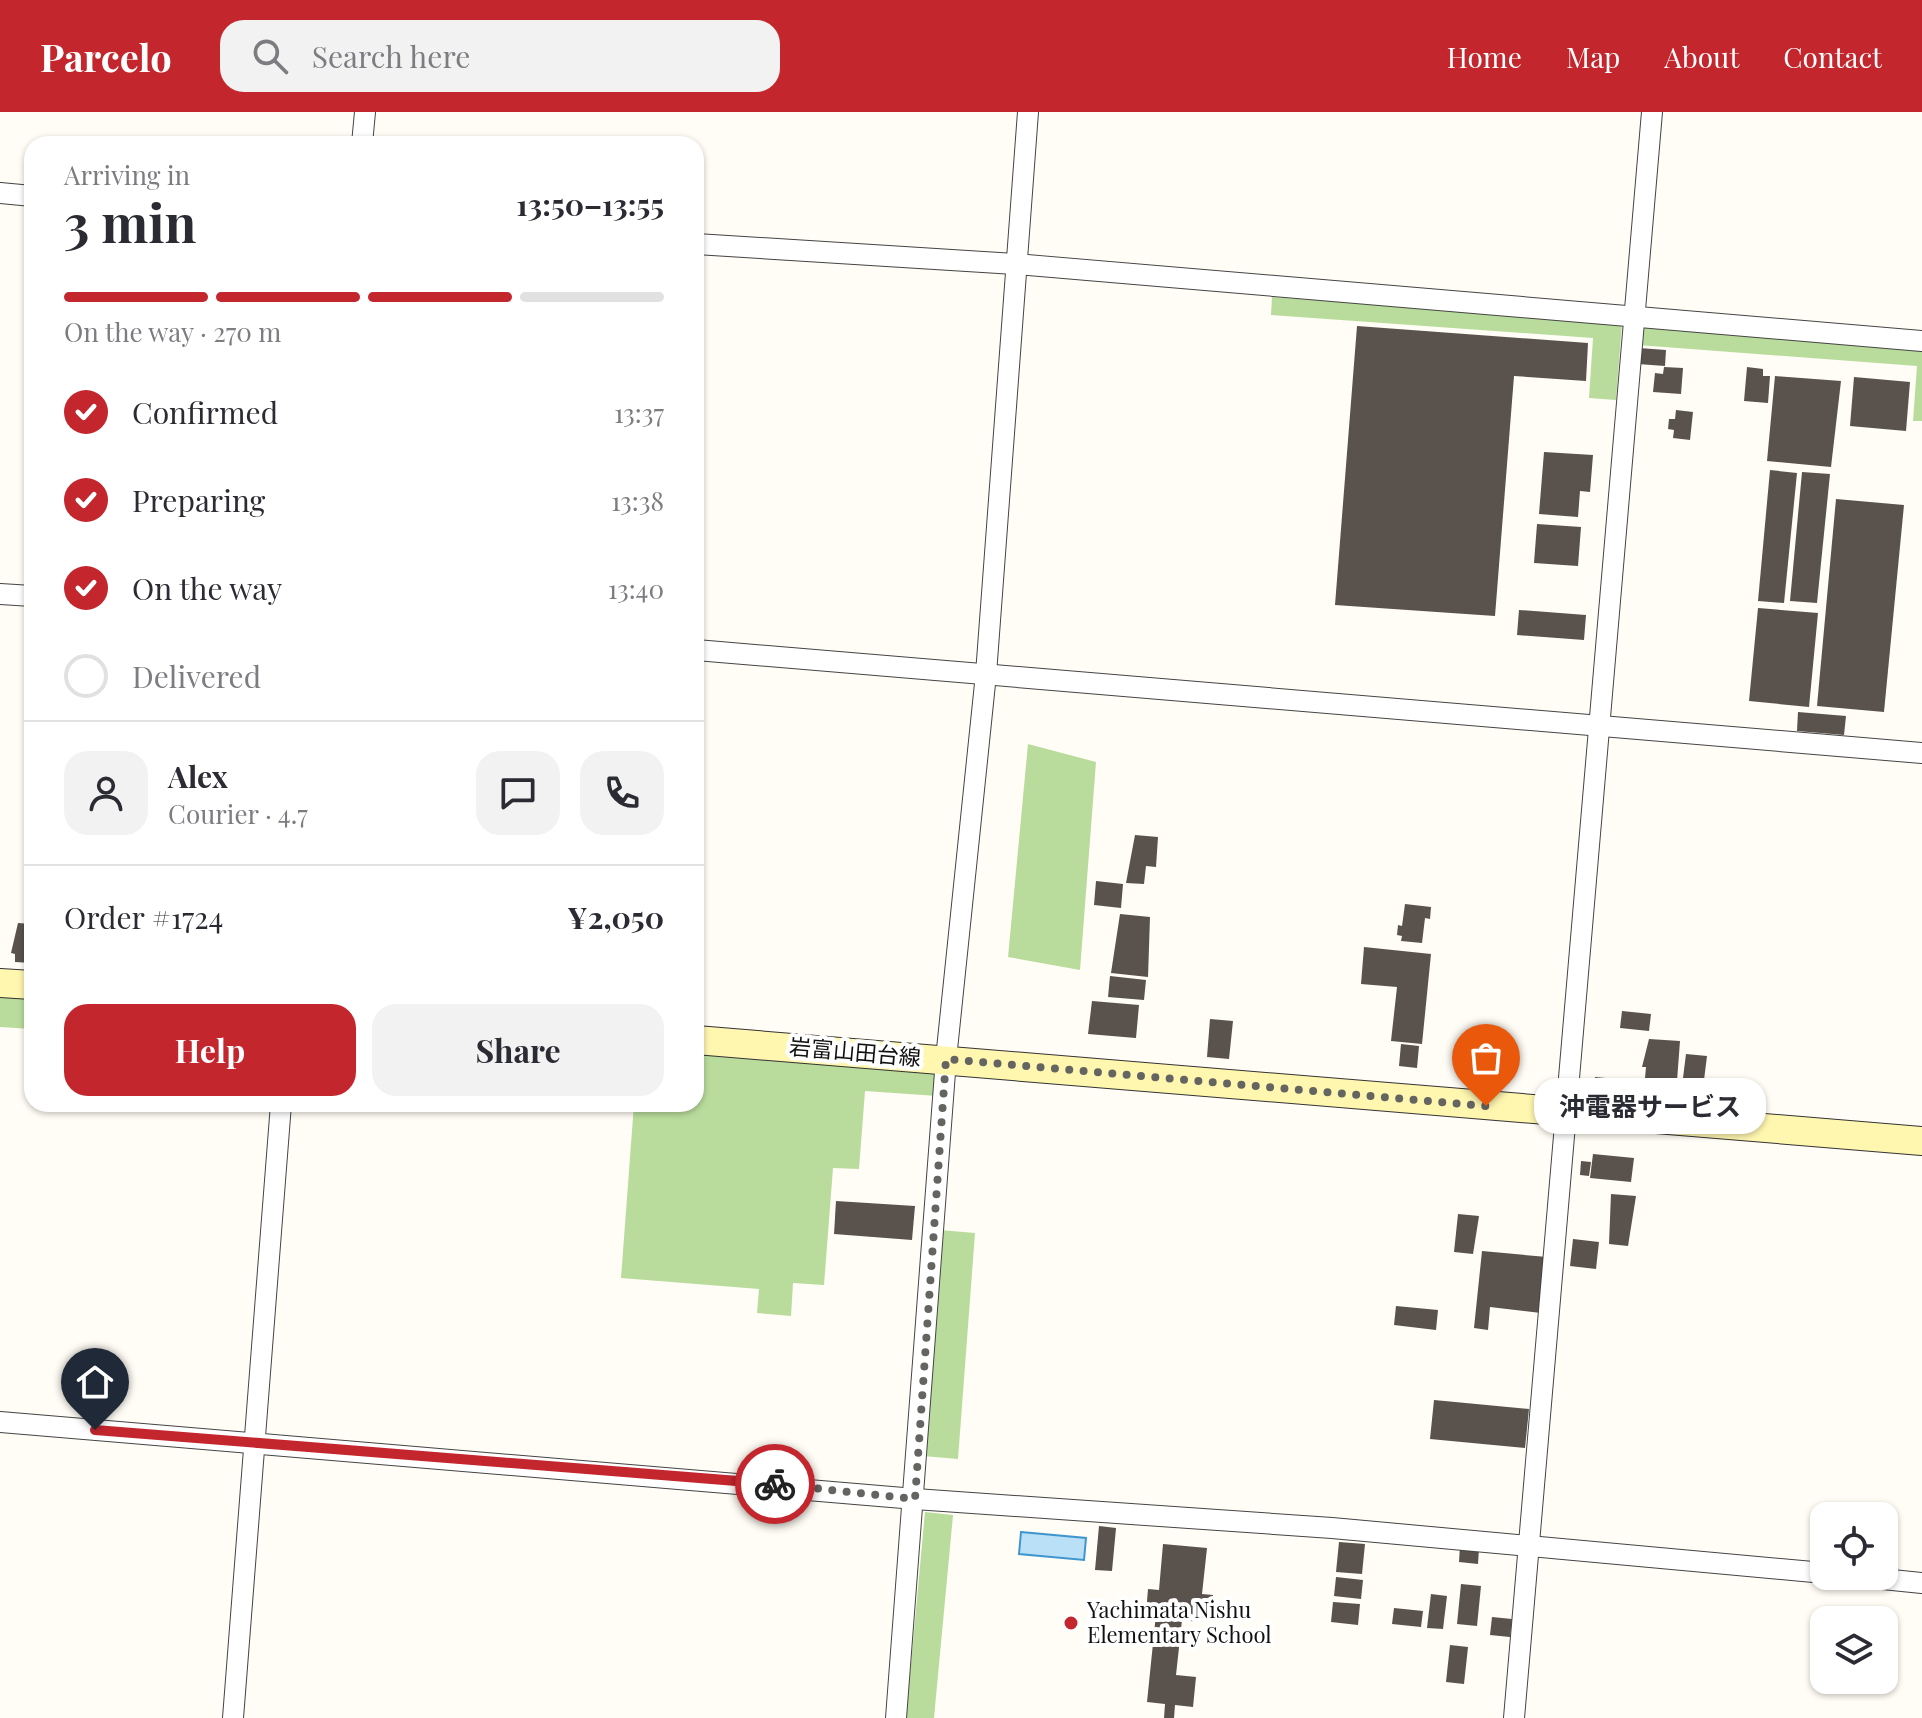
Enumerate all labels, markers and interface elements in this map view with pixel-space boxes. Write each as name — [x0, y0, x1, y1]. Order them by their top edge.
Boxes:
search box — [220, 20, 780, 92]
text: Parcelo — [40, 31, 172, 82]
icon: search — [248, 34, 292, 78]
text: Search here — [312, 36, 470, 76]
text: Home — [1447, 38, 1522, 75]
text: Map — [1566, 38, 1620, 75]
text: About — [1664, 38, 1739, 75]
text: Contact — [1783, 38, 1882, 75]
text: Arriving in — [64, 157, 190, 192]
text: 13:50–13:55 — [516, 184, 664, 224]
text: 3 min — [64, 187, 197, 256]
text: On the way · 270 m — [64, 314, 281, 349]
icon: check — [64, 390, 108, 434]
text: Confirmed — [132, 392, 278, 432]
text: 13:37 — [614, 395, 664, 430]
icon: check — [64, 478, 108, 522]
text: Preparing — [132, 480, 265, 520]
text: 13:38 — [611, 483, 664, 518]
icon: check — [64, 566, 108, 610]
text: On the way — [132, 568, 282, 608]
text: 13:40 — [608, 571, 664, 606]
text: Delivered — [132, 656, 261, 696]
button: person — [64, 751, 148, 835]
button: chat — [476, 751, 560, 835]
button: phone — [580, 751, 664, 835]
text: Alex — [168, 756, 228, 796]
text: Courier · 4.7 — [168, 796, 308, 831]
text: Order #1724 — [64, 897, 223, 937]
text: ¥2,050 — [567, 897, 664, 937]
button: Help — [64, 1004, 356, 1096]
button: Share — [372, 1004, 664, 1096]
pin — [1452, 1024, 1520, 1106]
street label: 岩富山田台線 — [788, 1030, 922, 1072]
icon: bag — [1464, 1036, 1508, 1080]
callout: 沖電器サービス — [1534, 1078, 1766, 1134]
text: 沖電器サービス — [1559, 1088, 1741, 1123]
pin — [61, 1348, 129, 1430]
icon: home — [73, 1360, 117, 1404]
courier — [735, 1444, 815, 1524]
icon: bike — [753, 1462, 797, 1506]
map controls — [1810, 1502, 1898, 1694]
button: locate — [1810, 1502, 1898, 1590]
place label: Yachimata Nishu Elementary School — [1086, 1594, 1272, 1649]
button: layers — [1810, 1606, 1898, 1694]
marker: Yachimata Nishu Elementary School — [1062, 1614, 1080, 1632]

